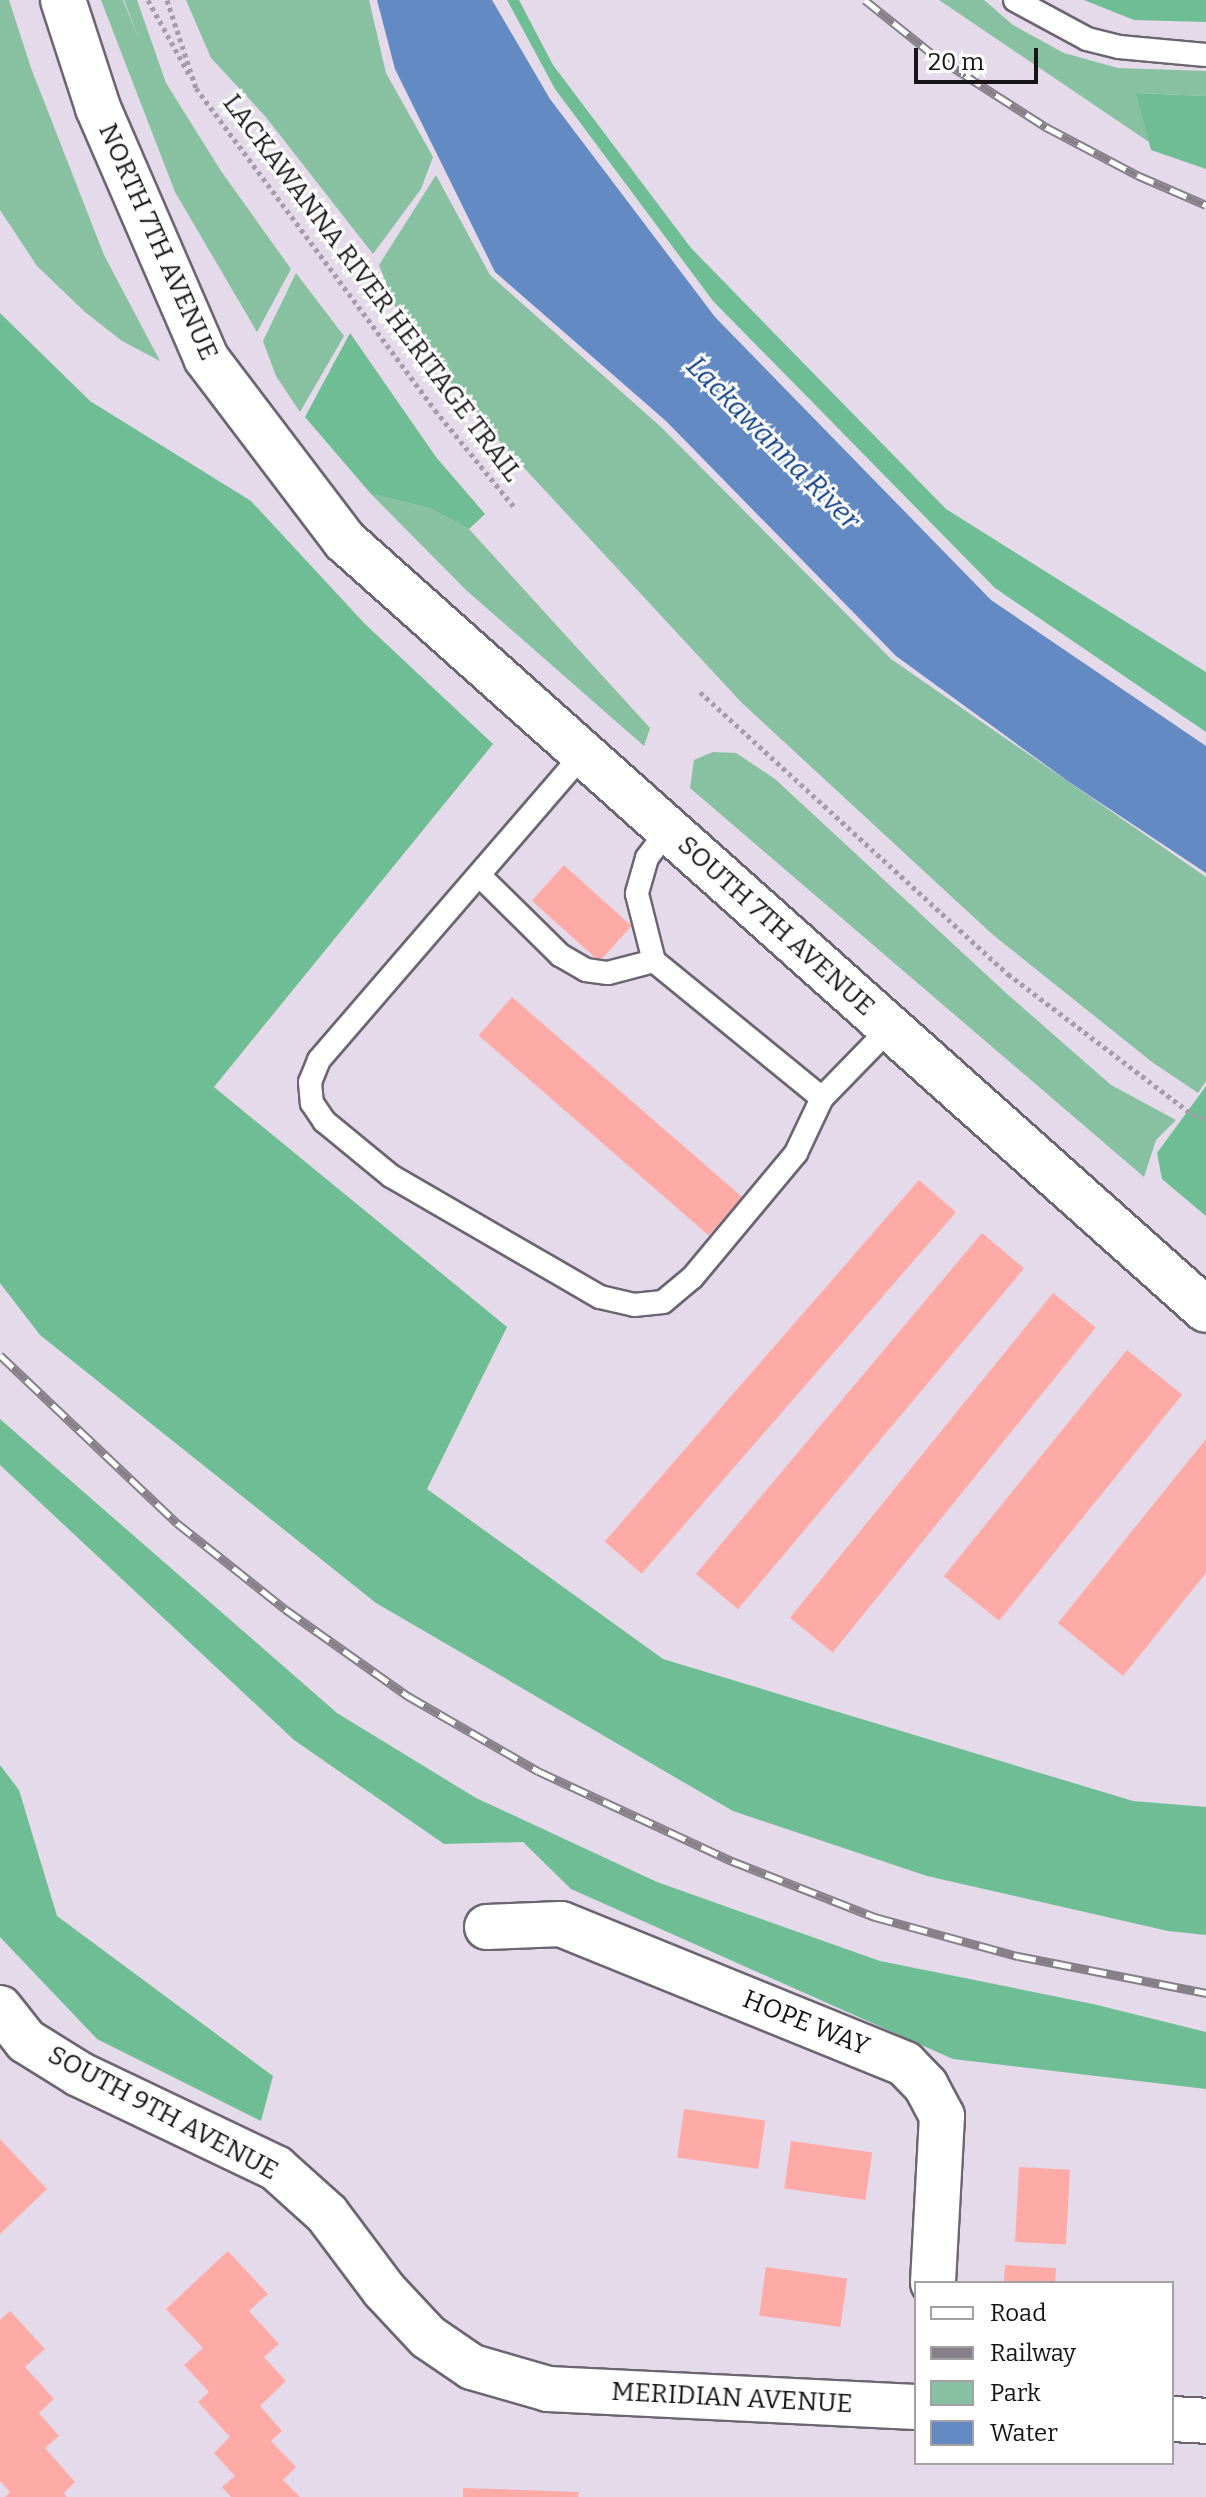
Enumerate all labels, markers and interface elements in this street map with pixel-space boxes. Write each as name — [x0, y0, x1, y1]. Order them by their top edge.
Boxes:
scale bar — [918, 32, 1042, 82]
text: 20 m — [928, 48, 984, 76]
street label: LACKAWANNA RIVER HERITAGE TRAIL — [216, 88, 528, 488]
street label: NORTH 7TH AVENUE — [92, 119, 224, 365]
water label: Lackawanna River — [679, 349, 867, 537]
street label: SOUTH 7TH AVENUE — [671, 829, 881, 1023]
street label: HOPE WAY — [738, 1984, 874, 2062]
street label: SOUTH 9TH AVENUE — [43, 2039, 283, 2187]
legend — [914, 2281, 1174, 2465]
text: Road — [990, 2299, 1046, 2327]
text: Railway — [990, 2339, 1076, 2367]
street label: MERIDIAN AVENUE — [611, 2376, 853, 2420]
text: Park — [990, 2379, 1041, 2407]
text: Water — [990, 2419, 1058, 2447]

